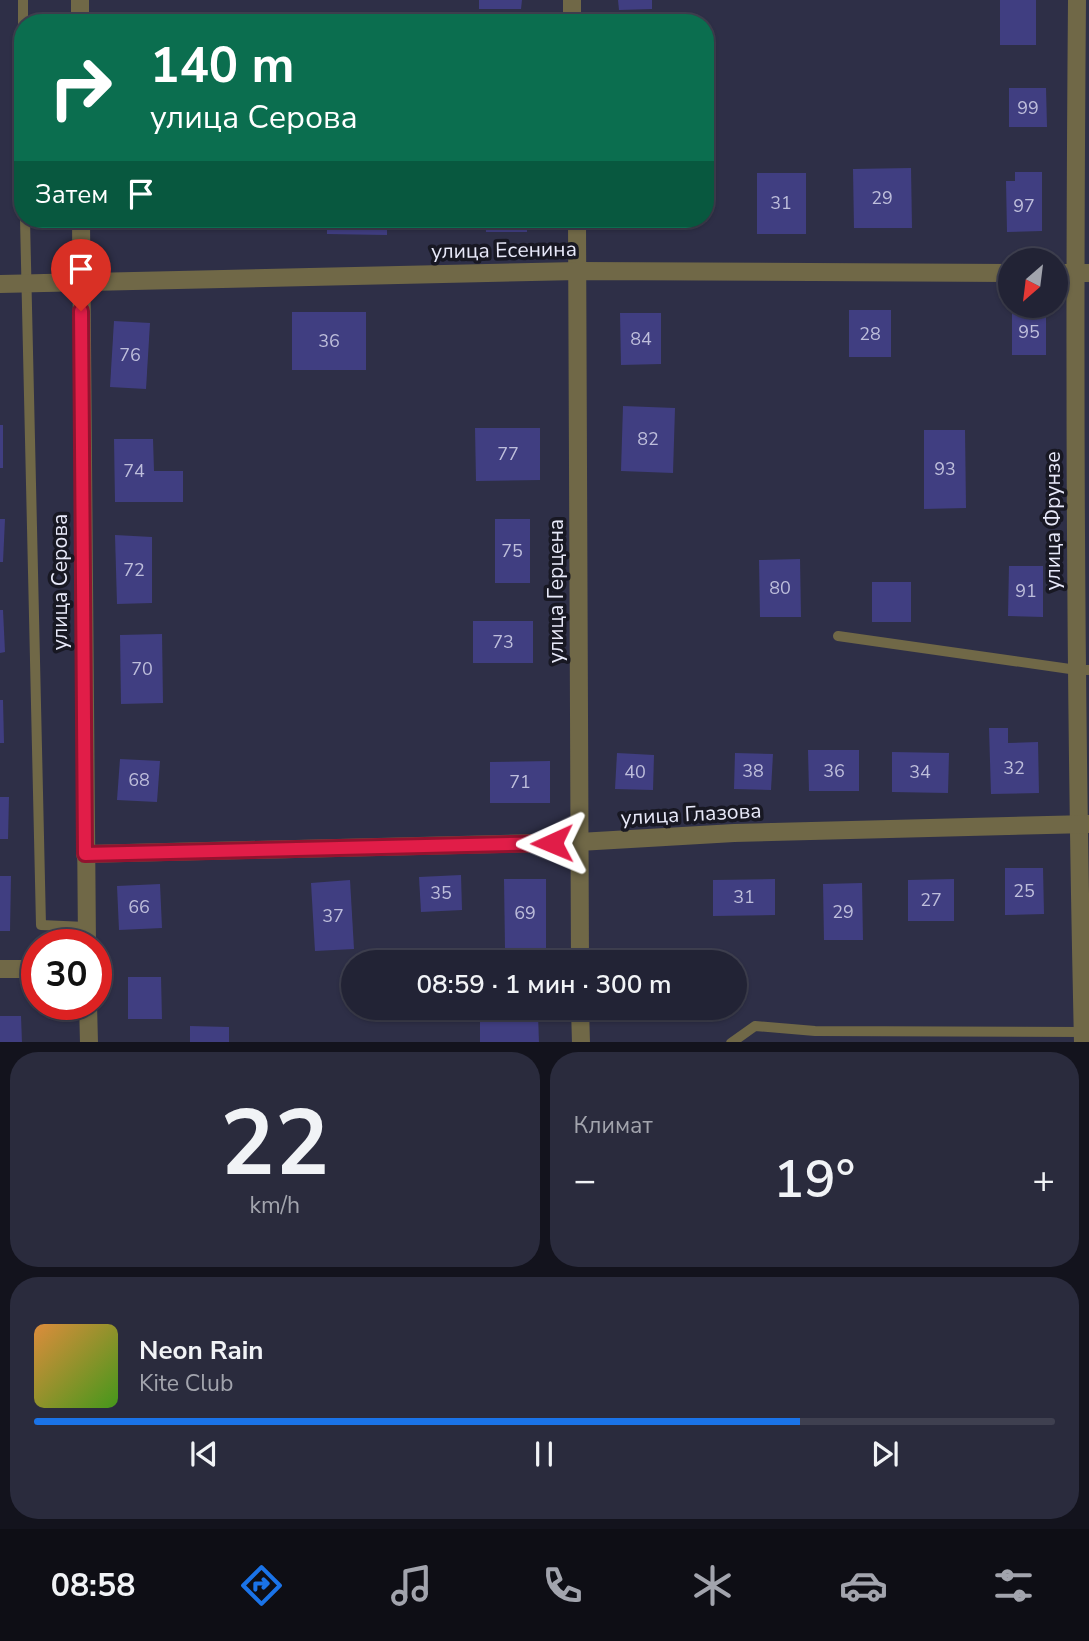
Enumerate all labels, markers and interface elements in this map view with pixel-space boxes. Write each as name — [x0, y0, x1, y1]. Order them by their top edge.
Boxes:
text: 140 m — [150, 32, 294, 99]
icon: right — [35, 42, 126, 133]
text: улица Серова — [150, 96, 358, 139]
house number: 99 — [1017, 96, 1039, 120]
icon: arrive — [122, 175, 160, 213]
text: Затем — [35, 177, 108, 212]
house number: 29 — [871, 186, 893, 210]
house number: 31 — [770, 191, 792, 215]
house number: 97 — [1013, 194, 1035, 218]
street label: улица Есенина — [431, 235, 577, 265]
pin — [51, 239, 111, 311]
north arrow — [998, 248, 1068, 318]
map controls — [998, 248, 1068, 318]
icon: arrive — [62, 250, 100, 288]
house number: 95 — [1018, 320, 1040, 344]
house number: 28 — [859, 322, 881, 346]
house number: 84 — [630, 327, 652, 351]
house number: 36 — [318, 329, 340, 353]
house number: 76 — [119, 343, 141, 367]
house number: 82 — [637, 427, 659, 451]
house number: 77 — [497, 442, 519, 466]
street label: улица Фрунзе — [1039, 451, 1067, 591]
house number: 93 — [934, 457, 956, 481]
house number: 74 — [123, 459, 145, 483]
street label: улица Серова — [46, 514, 74, 650]
street label: улица Герцена — [542, 519, 570, 663]
house number: 75 — [501, 539, 523, 563]
house number: 72 — [123, 558, 145, 582]
house number: 80 — [769, 576, 791, 600]
house number: 91 — [1015, 579, 1037, 603]
house number: 73 — [492, 630, 514, 654]
house number: 70 — [131, 657, 153, 681]
house number: 32 — [1003, 756, 1025, 780]
house number: 38 — [742, 759, 764, 783]
house number: 36 — [823, 759, 845, 783]
house number: 40 — [624, 760, 646, 784]
house number: 34 — [909, 760, 931, 784]
house number: 68 — [128, 768, 150, 792]
house number: 71 — [509, 770, 531, 794]
street label: улица Глазова — [620, 796, 762, 832]
position arrow — [515, 806, 589, 880]
house number: 25 — [1013, 879, 1035, 903]
house number: 35 — [430, 881, 452, 905]
house number: 31 — [733, 885, 755, 909]
house number: 27 — [920, 888, 942, 912]
house number: 66 — [128, 895, 150, 919]
house number: 29 — [832, 900, 854, 924]
house number: 69 — [514, 901, 536, 925]
house number: 37 — [322, 904, 344, 928]
speed limit sign: 30 — [21, 929, 112, 1020]
text: 08:59 · 1 мин · 300 m — [416, 967, 672, 1002]
text: 22 — [220, 1082, 329, 1206]
text: Климат — [574, 1110, 653, 1141]
text: 19° — [773, 1144, 855, 1215]
text: − — [574, 1155, 596, 1206]
text: + — [1032, 1155, 1055, 1206]
text: km/h — [249, 1190, 300, 1221]
text: Neon Rain — [139, 1333, 264, 1368]
text: Kite Club — [139, 1368, 233, 1399]
icon: previous — [185, 1435, 223, 1473]
icon: pause — [525, 1435, 563, 1473]
icon: next — [866, 1435, 904, 1473]
icon: directions — [237, 1561, 286, 1610]
icon: music — [387, 1561, 436, 1610]
icon: phone — [538, 1561, 587, 1610]
icon: climate — [688, 1561, 737, 1610]
icon: car — [839, 1561, 888, 1610]
icon: filters — [989, 1561, 1038, 1610]
text: 08:58 — [51, 1564, 135, 1607]

